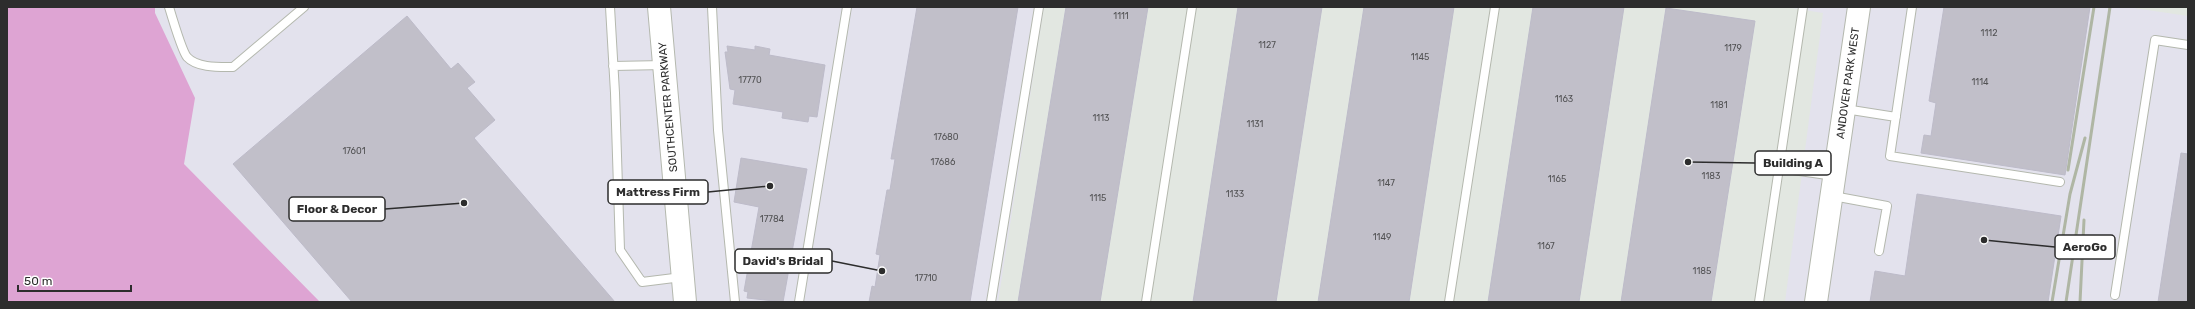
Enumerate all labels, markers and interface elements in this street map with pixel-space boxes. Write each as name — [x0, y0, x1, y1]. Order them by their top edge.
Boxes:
house number: 1111 — [1113, 11, 1129, 21]
street label: ANDOVER PARK WEST — [1834, 26, 1862, 140]
house number: 1112 — [1981, 28, 1997, 38]
house number: 1127 — [1258, 40, 1276, 50]
street label: SOUTHCENTER PARKWAY — [656, 41, 680, 173]
house number: 1179 — [1724, 43, 1742, 53]
house number: 1145 — [1411, 52, 1429, 62]
house number: 17770 — [738, 75, 762, 85]
house number: 1114 — [1971, 77, 1989, 87]
house number: 1163 — [1555, 94, 1573, 104]
house number: 1181 — [1710, 100, 1728, 110]
house number: 1113 — [1093, 113, 1109, 123]
house number: 1131 — [1247, 119, 1264, 129]
house number: 17680 — [933, 132, 959, 142]
house number: 17601 — [342, 146, 366, 156]
callout: Building A — [1755, 151, 1831, 175]
text: Building A — [1763, 156, 1823, 170]
house number: 17686 — [931, 157, 956, 167]
house number: 1183 — [1702, 171, 1720, 181]
house number: 1165 — [1548, 174, 1566, 184]
house number: 1147 — [1377, 178, 1395, 188]
callout: Mattress Firm — [608, 180, 708, 204]
text: Mattress Firm — [616, 185, 700, 199]
house number: 1133 — [1226, 189, 1244, 199]
house number: 1115 — [1090, 193, 1106, 203]
callout: Floor & Decor — [289, 197, 385, 221]
text: Floor & Decor — [297, 202, 378, 216]
house number: 17784 — [760, 214, 785, 224]
house number: 1149 — [1373, 232, 1391, 242]
callout: AeroGo — [2055, 235, 2115, 259]
text: AeroGo — [2063, 240, 2107, 254]
house number: 1167 — [1537, 241, 1555, 251]
callout: David's Bridal — [735, 249, 832, 273]
text: David's Bridal — [743, 254, 823, 268]
house number: 1185 — [1693, 266, 1711, 276]
scale bar — [18, 267, 131, 293]
house number: 17710 — [915, 273, 938, 283]
text: 50 m — [24, 274, 52, 288]

